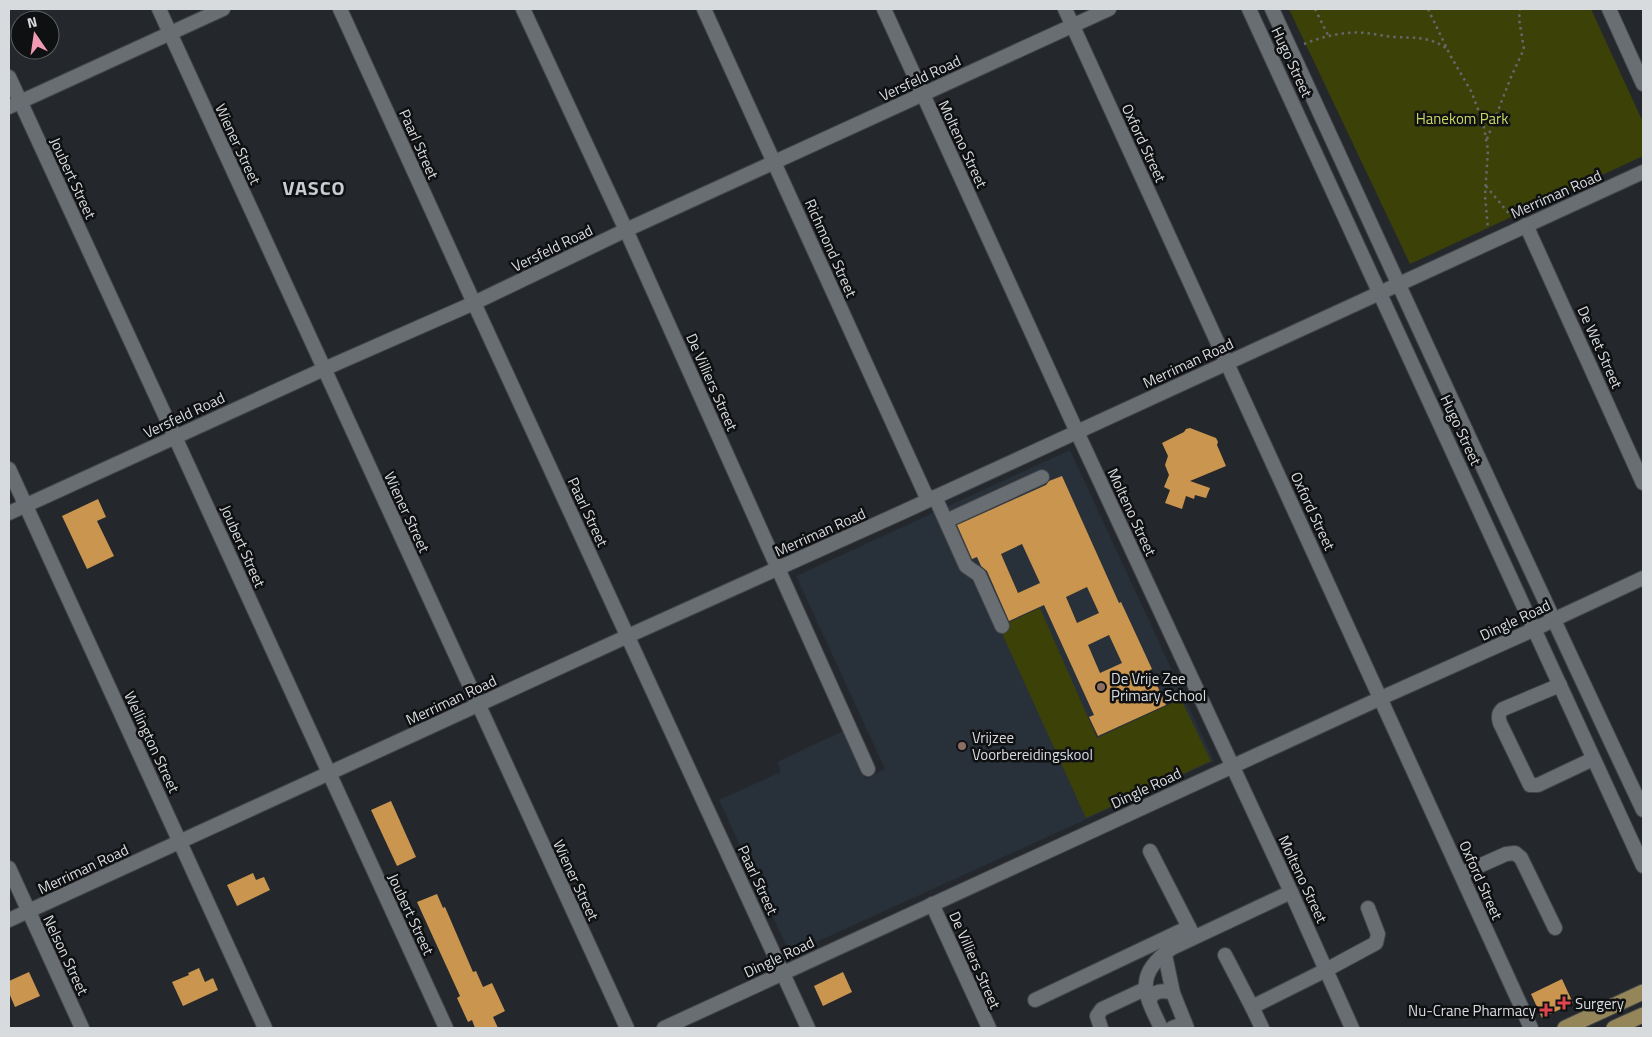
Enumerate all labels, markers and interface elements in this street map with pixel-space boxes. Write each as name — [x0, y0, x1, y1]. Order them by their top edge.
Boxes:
north arrow — [10, 10, 60, 60]
text: N — [25, 11, 39, 33]
street label: Hugo Street — [1266, 23, 1319, 102]
street label: Versfeld Road — [875, 49, 965, 107]
street label: Molteno Street — [933, 96, 994, 192]
street label: Wiener Street — [209, 100, 267, 189]
street label: Oxford Street — [1116, 100, 1173, 187]
street label: Paarl Street — [393, 105, 445, 183]
park label: Hanekom Park — [1416, 107, 1508, 130]
street label: Joubert Street — [44, 133, 102, 223]
street label: Merriman Road — [1507, 164, 1605, 224]
district label: VASCO — [282, 172, 346, 203]
street label: Richmond Street — [799, 195, 863, 302]
street label: Versfeld Road — [508, 218, 596, 278]
street label: De Wet Street — [1572, 302, 1629, 393]
street label: De Villiers Street — [680, 330, 744, 435]
street label: Merriman Road — [1139, 332, 1237, 394]
street label: Versfeld Road — [139, 386, 229, 444]
street label: Hugo Street — [1435, 391, 1488, 470]
street label: Molteno Street — [1102, 464, 1163, 560]
street label: Wiener Street — [378, 468, 436, 557]
street label: Oxford Street — [1285, 468, 1342, 555]
street label: Paarl Street — [562, 473, 614, 551]
street label: Joubert Street — [215, 501, 272, 592]
street label: Merriman Road — [771, 502, 869, 562]
street label: Dingle Road — [1476, 594, 1554, 646]
place label: De Vrije Zee Primary School — [1111, 667, 1206, 707]
street label: Merriman Road — [402, 669, 500, 731]
marker: De Vrije Zee Primary School — [1095, 681, 1107, 693]
street label: Wellington Street — [118, 687, 186, 797]
place label: Vrijzee Voorbereidingskool — [972, 726, 1093, 766]
marker: Vrijzee Voorbereidingskool — [956, 740, 968, 752]
street label: Dingle Road — [1107, 762, 1185, 814]
street label: Molteno Street — [1273, 831, 1334, 927]
street label: Wiener Street — [547, 836, 605, 925]
street label: Oxford Street — [1453, 837, 1509, 924]
street label: Merriman Road — [34, 838, 132, 900]
street label: Paarl Street — [732, 841, 784, 919]
street label: Joubert Street — [382, 869, 440, 959]
street label: De Villiers Street — [943, 908, 1007, 1013]
street label: Nelson Street — [37, 911, 95, 1000]
street label: Dingle Road — [740, 931, 818, 983]
place label: Surgery — [1575, 992, 1624, 1015]
marker: Surgery — [1557, 996, 1571, 1010]
place label: Nu-Crane Pharmacy — [1408, 999, 1536, 1022]
marker: Nu-Crane Pharmacy — [1540, 1004, 1552, 1016]

